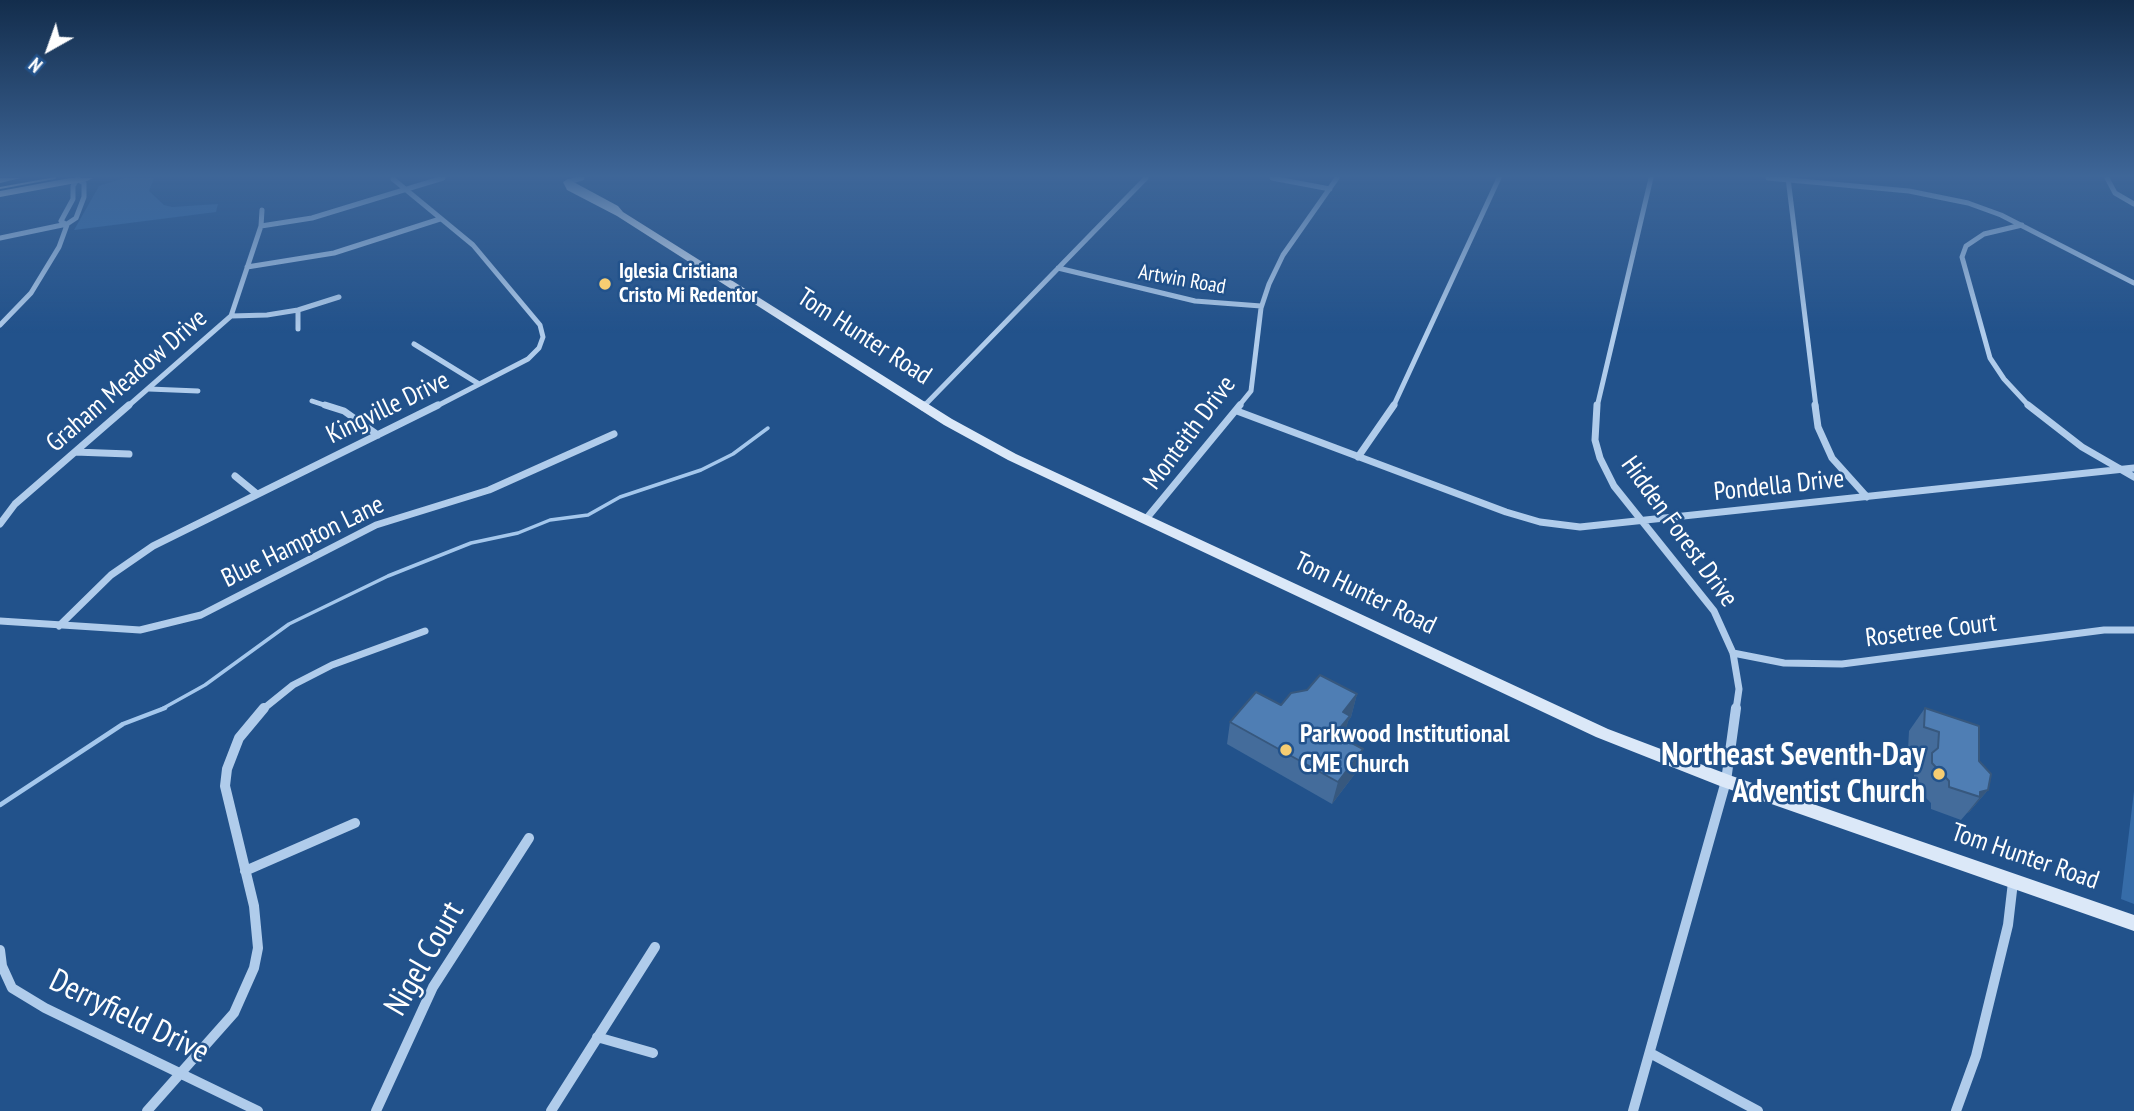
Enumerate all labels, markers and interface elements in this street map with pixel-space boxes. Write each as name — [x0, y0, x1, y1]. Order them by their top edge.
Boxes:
north arrow — [14, 14, 84, 84]
text: N — [24, 53, 47, 78]
place label: Iglesia Cristiana Cristo Mi Redentor — [619, 259, 757, 309]
street label: Artwin Road — [1136, 260, 1228, 300]
marker: Iglesia Cristiana Cristo Mi Redentor — [597, 276, 613, 292]
street label: Tom Hunter Road — [791, 282, 937, 392]
street label: Graham Meadow Drive — [40, 303, 214, 459]
street label: Kingville Drive — [322, 365, 454, 451]
street label: Monteith Drive — [1137, 370, 1243, 496]
street label: Hidden Forest Drive — [1614, 451, 1744, 613]
street label: Pondella Drive — [1712, 464, 1846, 508]
street label: Blue Hampton Lane — [217, 489, 389, 595]
street label: Tom Hunter Road — [1289, 546, 1441, 642]
street label: Rosetree Court — [1864, 607, 1998, 655]
place label: Parkwood Institutional CME Church — [1300, 719, 1509, 780]
place label: Northeast Seventh-Day Adventist Church — [1661, 737, 1925, 812]
marker: Parkwood Institutional CME Church — [1278, 742, 1294, 758]
marker: Northeast Seventh-Day Adventist Church — [1931, 766, 1947, 782]
street label: Tom Hunter Road — [1947, 817, 2103, 897]
street label: Nigel Court — [377, 895, 473, 1023]
street label: Derryfield Drive — [43, 962, 215, 1072]

